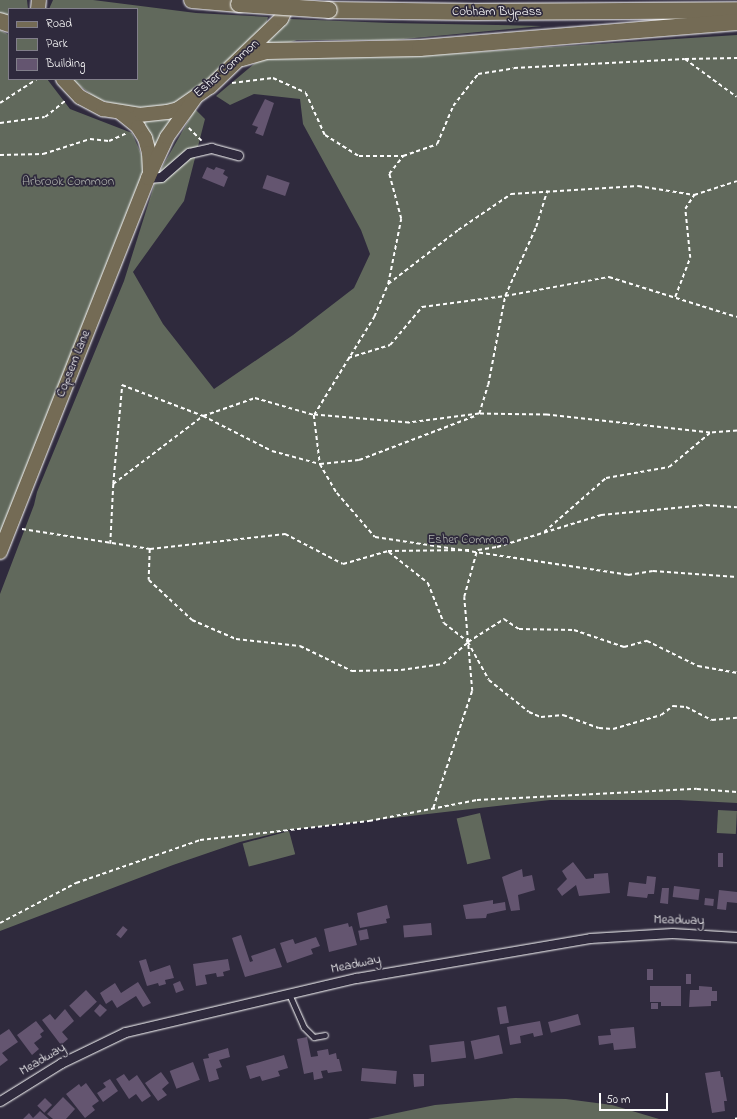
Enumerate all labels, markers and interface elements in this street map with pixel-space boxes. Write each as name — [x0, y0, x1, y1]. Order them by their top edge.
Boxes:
street label: Cobham Bypass — [452, 4, 542, 20]
legend — [8, 8, 138, 80]
text: Road — [46, 15, 72, 33]
text: Park — [46, 35, 68, 53]
street label: Esher Common — [191, 37, 263, 101]
text: Building — [46, 55, 85, 73]
park label: Arbrook Common — [22, 174, 114, 190]
street label: Copsem Lane — [54, 328, 94, 400]
park label: Esher Common — [427, 532, 509, 548]
street label: Meadway — [653, 913, 705, 929]
street label: Meadway — [330, 952, 382, 978]
street label: Meadway — [17, 1040, 69, 1080]
scale bar — [601, 1085, 670, 1111]
text: 50 m — [606, 1091, 630, 1109]

